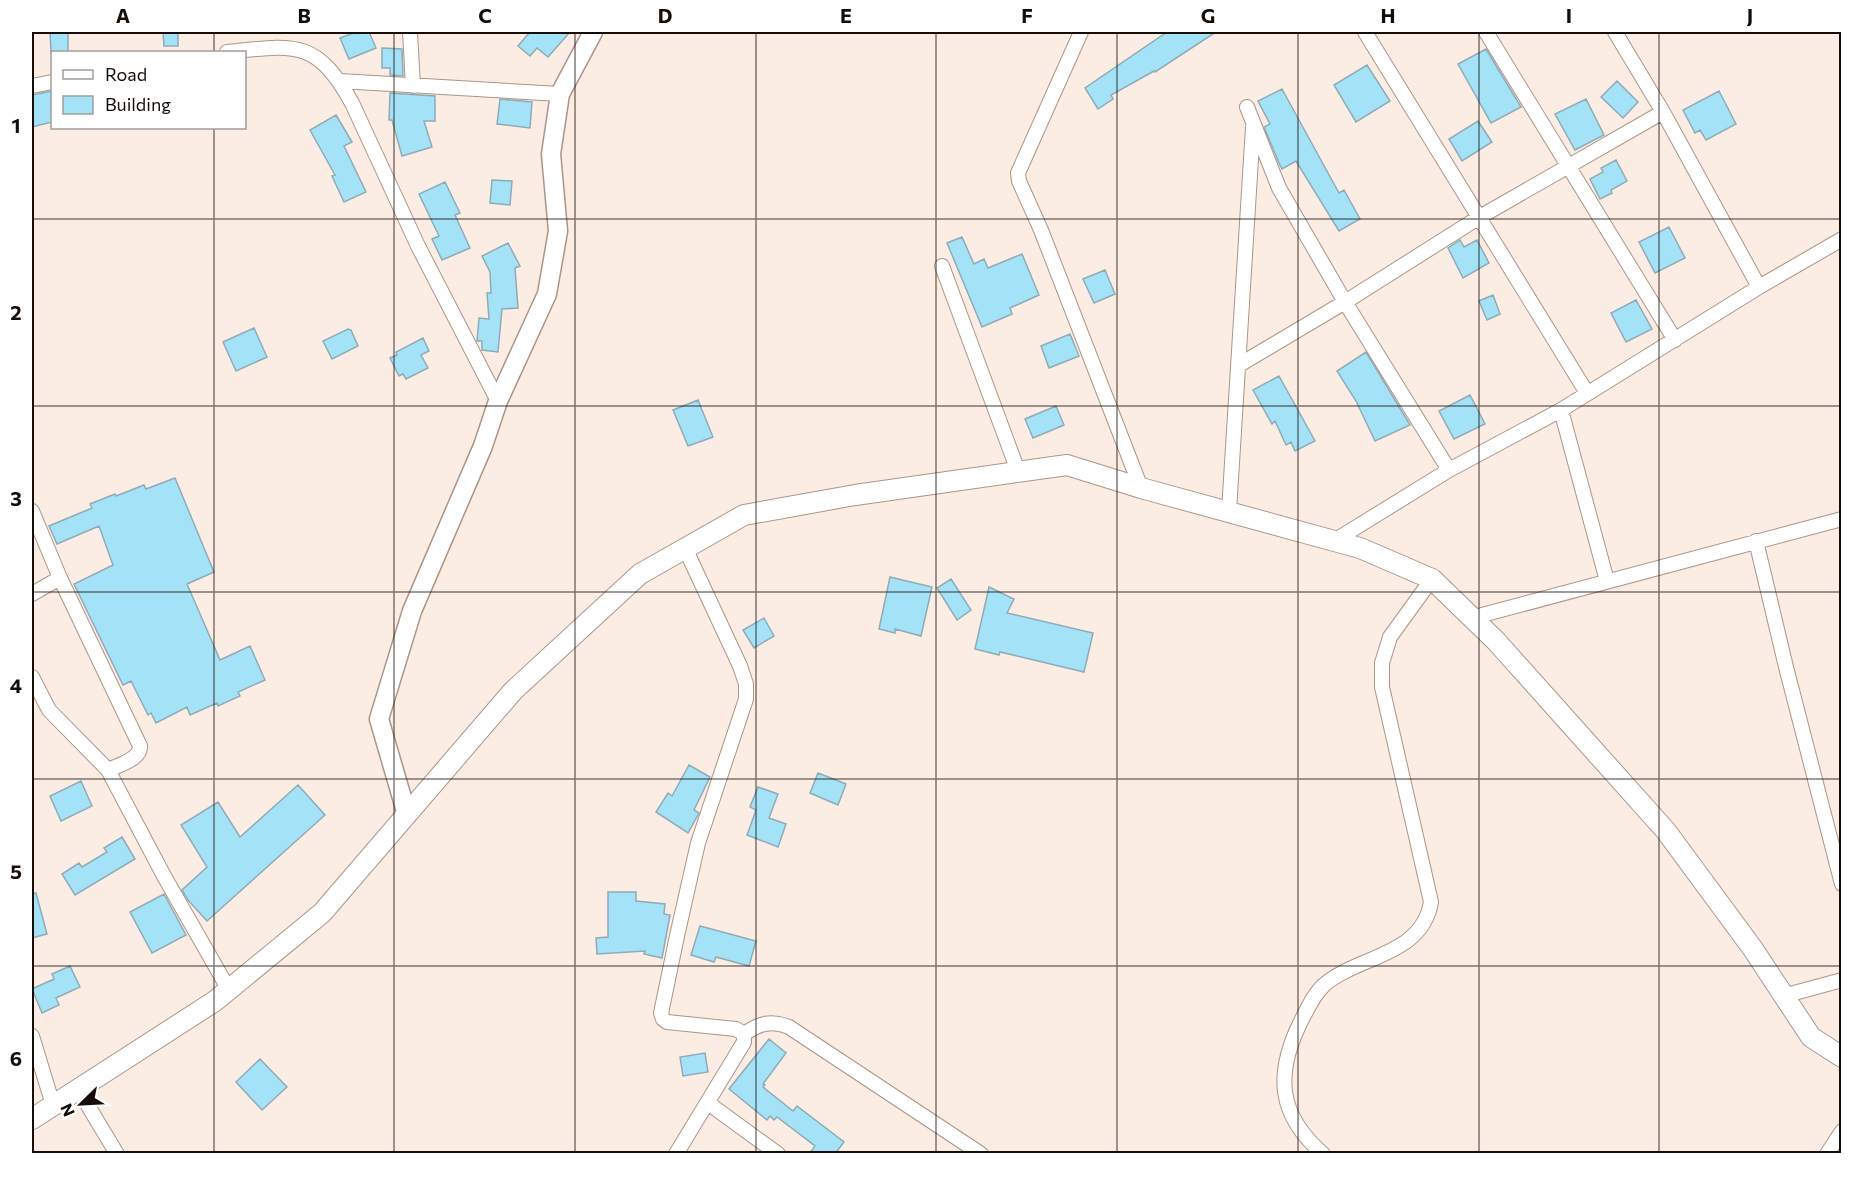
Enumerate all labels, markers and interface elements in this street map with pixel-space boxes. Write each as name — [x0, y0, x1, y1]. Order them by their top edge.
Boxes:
text: A — [116, 3, 130, 27]
text: B — [297, 3, 311, 27]
text: C — [478, 3, 492, 27]
text: D — [658, 3, 672, 27]
text: E — [840, 3, 852, 27]
text: F — [1021, 3, 1033, 27]
text: G — [1201, 3, 1215, 27]
text: H — [1381, 3, 1396, 27]
text: I — [1566, 3, 1572, 27]
text: J — [1747, 3, 1753, 27]
legend — [51, 51, 246, 129]
text: Road — [105, 63, 147, 85]
text: Building — [105, 93, 171, 115]
text: 1 — [11, 113, 21, 137]
text: 2 — [10, 300, 22, 324]
text: 3 — [10, 486, 22, 510]
text: 4 — [10, 673, 22, 697]
text: 5 — [10, 859, 22, 883]
text: 6 — [10, 1046, 22, 1070]
north arrow — [51, 1074, 111, 1134]
text: N — [56, 1101, 78, 1120]

